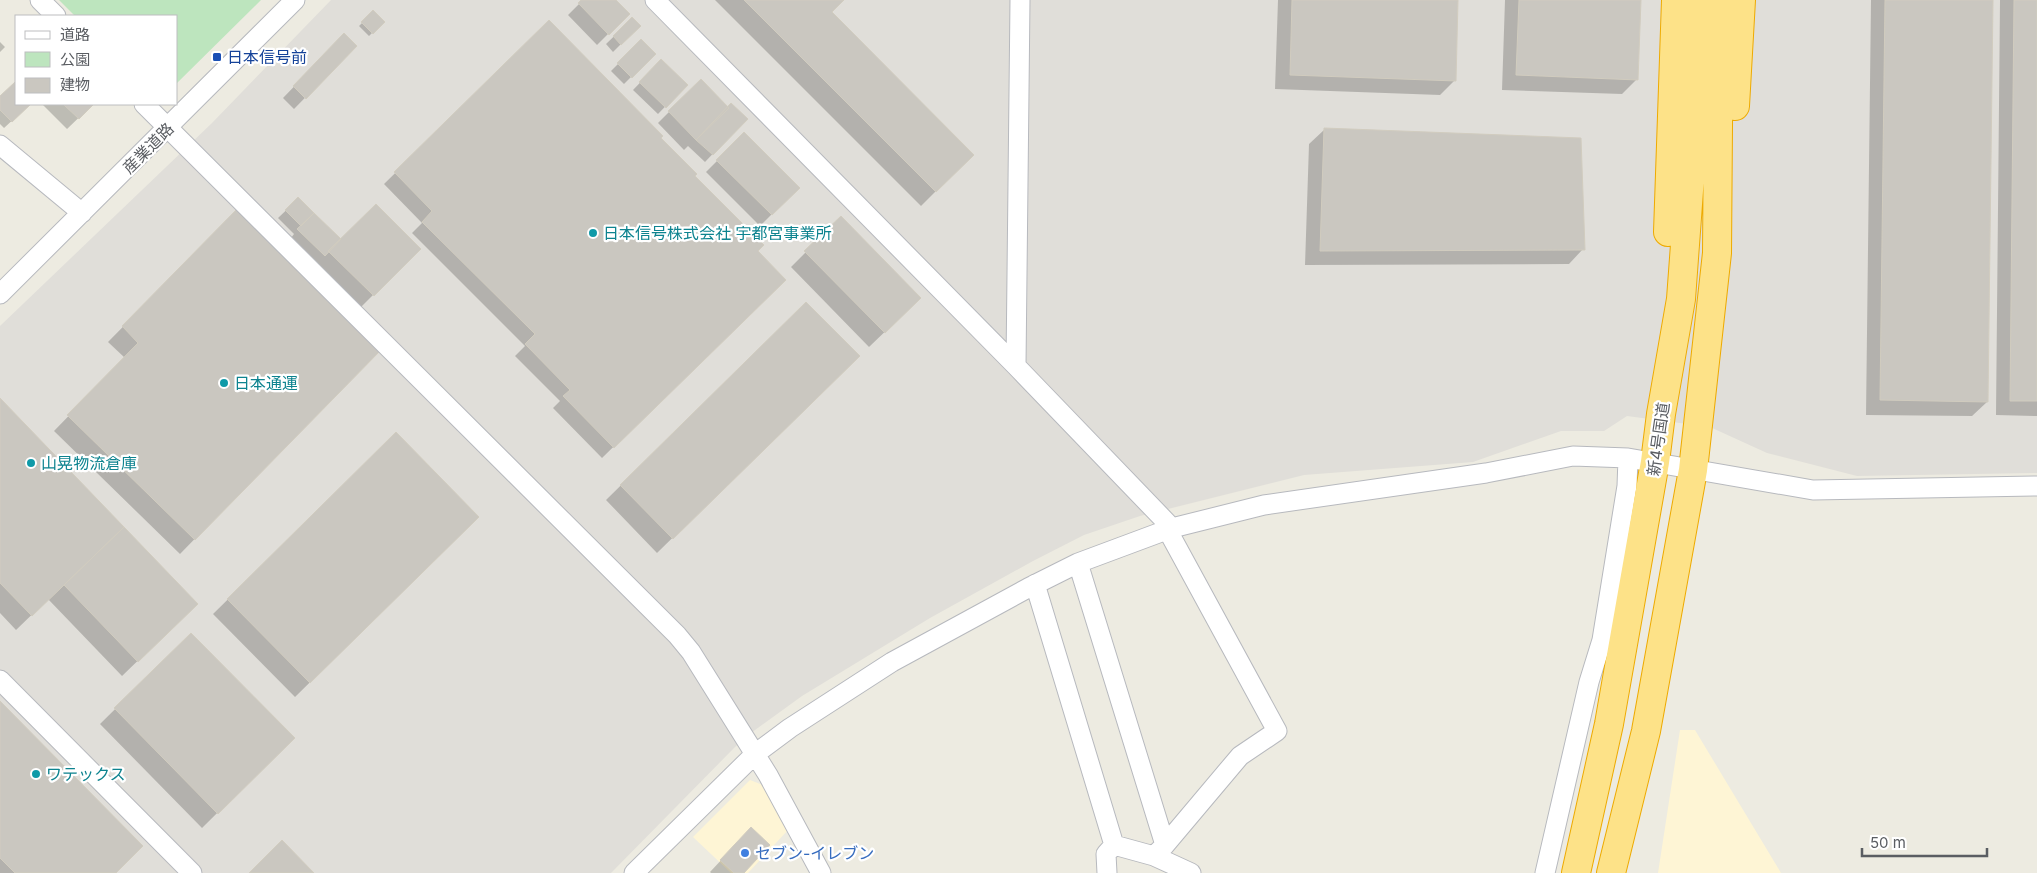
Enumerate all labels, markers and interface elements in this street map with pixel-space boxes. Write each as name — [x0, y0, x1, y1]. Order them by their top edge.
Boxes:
legend — [15, 15, 178, 105]
text: 道路 — [60, 25, 90, 44]
place label: 日本信号前 — [227, 47, 307, 67]
text: 公園 — [60, 50, 90, 69]
marker: 日本信号前 — [211, 51, 223, 63]
text: 建物 — [60, 75, 90, 94]
street label: 産業道路 — [118, 118, 178, 178]
place label: 日本信号株式会社 宇都宮事業所 — [603, 223, 832, 243]
marker: 日本信号株式会社 宇都宮事業所 — [587, 227, 599, 239]
place label: 日本通運 — [234, 373, 298, 393]
marker: 日本通運 — [218, 377, 230, 389]
street label: 新4号国道 — [1643, 401, 1673, 477]
place label: 山晃物流倉庫 — [41, 453, 137, 473]
marker: 山晃物流倉庫 — [25, 457, 37, 469]
place label: ワテックス — [46, 764, 126, 784]
marker: ワテックス — [30, 768, 42, 780]
scale bar — [1862, 826, 1987, 858]
text: 50 m — [1870, 833, 1906, 852]
place label: セブン-イレブン — [755, 843, 874, 863]
marker: セブン-イレブン — [739, 847, 751, 859]

